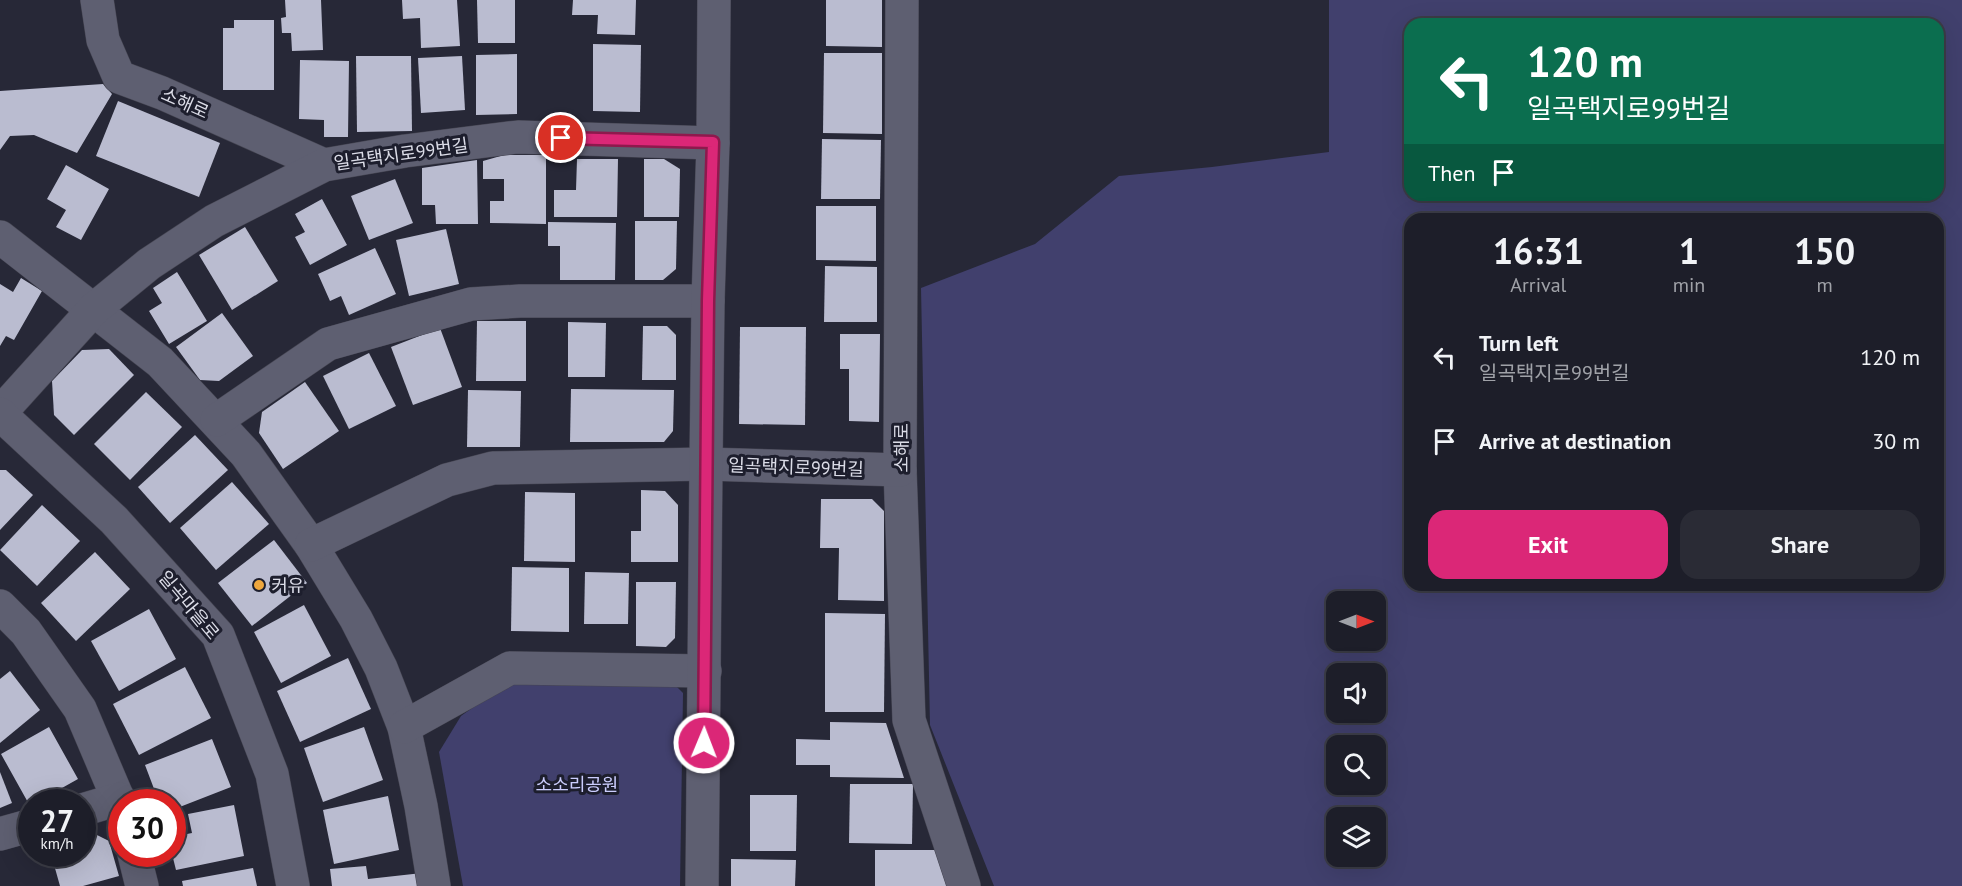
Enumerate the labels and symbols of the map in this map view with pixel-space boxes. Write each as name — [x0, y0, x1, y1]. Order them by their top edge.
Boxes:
street label: 소해로 — [158, 82, 212, 124]
pin — [535, 112, 586, 163]
street label: 일곡택지로99번길 — [332, 133, 470, 175]
street label: 소해로 — [890, 423, 913, 473]
street label: 일곡택지로99번길 — [728, 453, 864, 481]
street label: 일곡마을로 — [154, 566, 224, 644]
place label: 커유 — [271, 574, 304, 597]
marker: 커유 — [252, 578, 266, 592]
north arrow — [1326, 591, 1386, 651]
position arrow — [672, 711, 736, 775]
park label: 소소리공원 — [536, 773, 618, 796]
speed limit sign: 30 — [108, 789, 186, 867]

